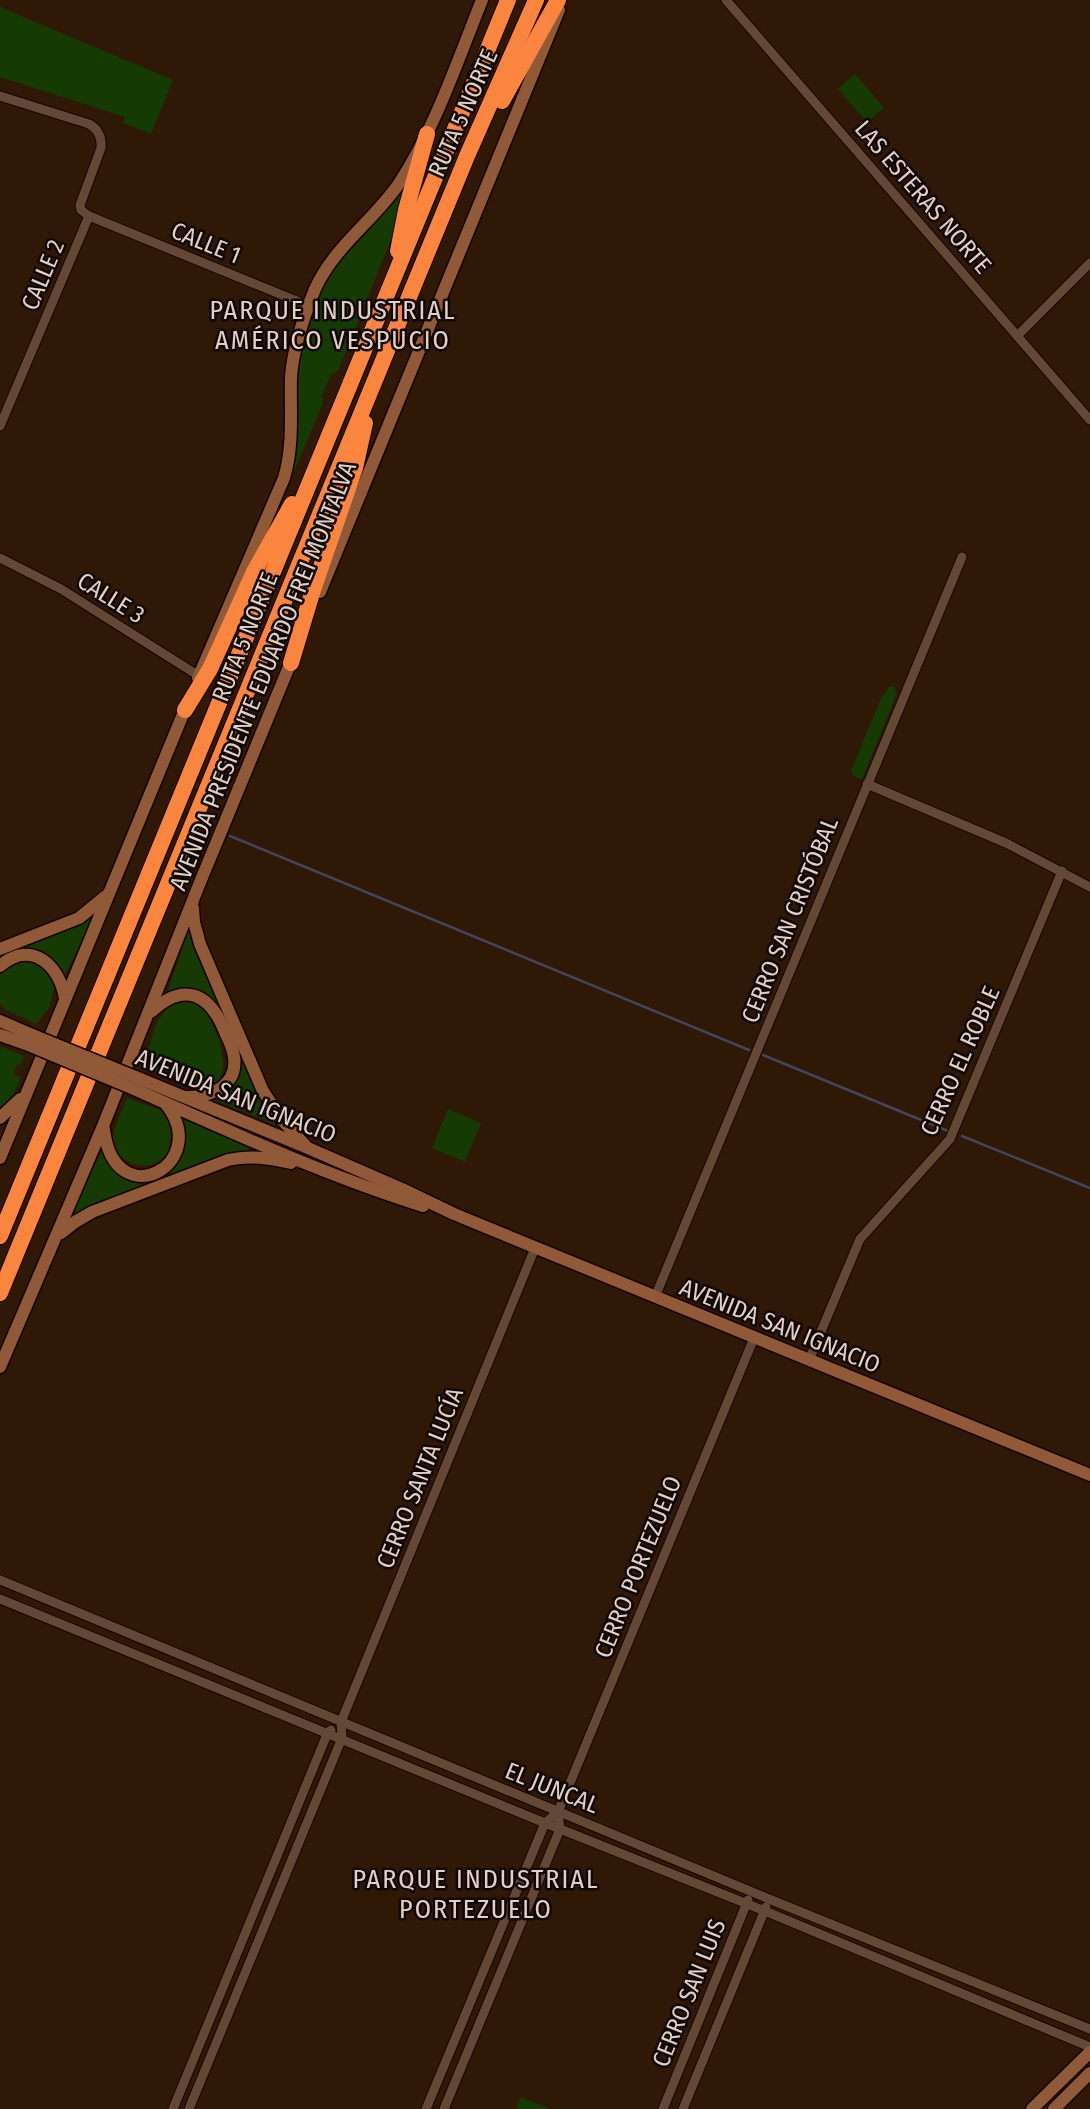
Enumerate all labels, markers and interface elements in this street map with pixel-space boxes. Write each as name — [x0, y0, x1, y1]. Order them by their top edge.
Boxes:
street label: RUTA 5 NORTE — [422, 45, 504, 181]
street label: LAS ESTERAS NORTE — [849, 115, 997, 279]
street label: CALLE 1 — [167, 216, 245, 270]
street label: CALLE 2 — [16, 236, 70, 314]
district label: PARQUE INDUSTRIAL AMÉRICO VESPUCIO — [210, 295, 456, 356]
street label: AVENIDA PRESIDENTE EDUARDO FREI MONTALVA — [164, 457, 362, 894]
street label: CALLE 3 — [72, 567, 150, 629]
street label: RUTA 5 NORTE — [206, 568, 284, 706]
street label: CERRO SAN CRISTÓBAL — [736, 813, 844, 1027]
street label: CERRO EL ROBLE — [915, 982, 1005, 1140]
street label: AVENIDA SAN IGNACIO — [132, 1043, 340, 1149]
street label: AVENIDA SAN IGNACIO — [676, 1273, 884, 1379]
street label: CERRO SANTA LUCÍA — [370, 1383, 469, 1573]
street label: CERRO PORTEZUELO — [589, 1472, 687, 1662]
street label: EL JUNCAL — [501, 1757, 603, 1820]
district label: PARQUE INDUSTRIAL PORTEZUELO — [353, 1864, 599, 1925]
street label: CERRO SAN LUIS — [647, 1915, 731, 2071]

